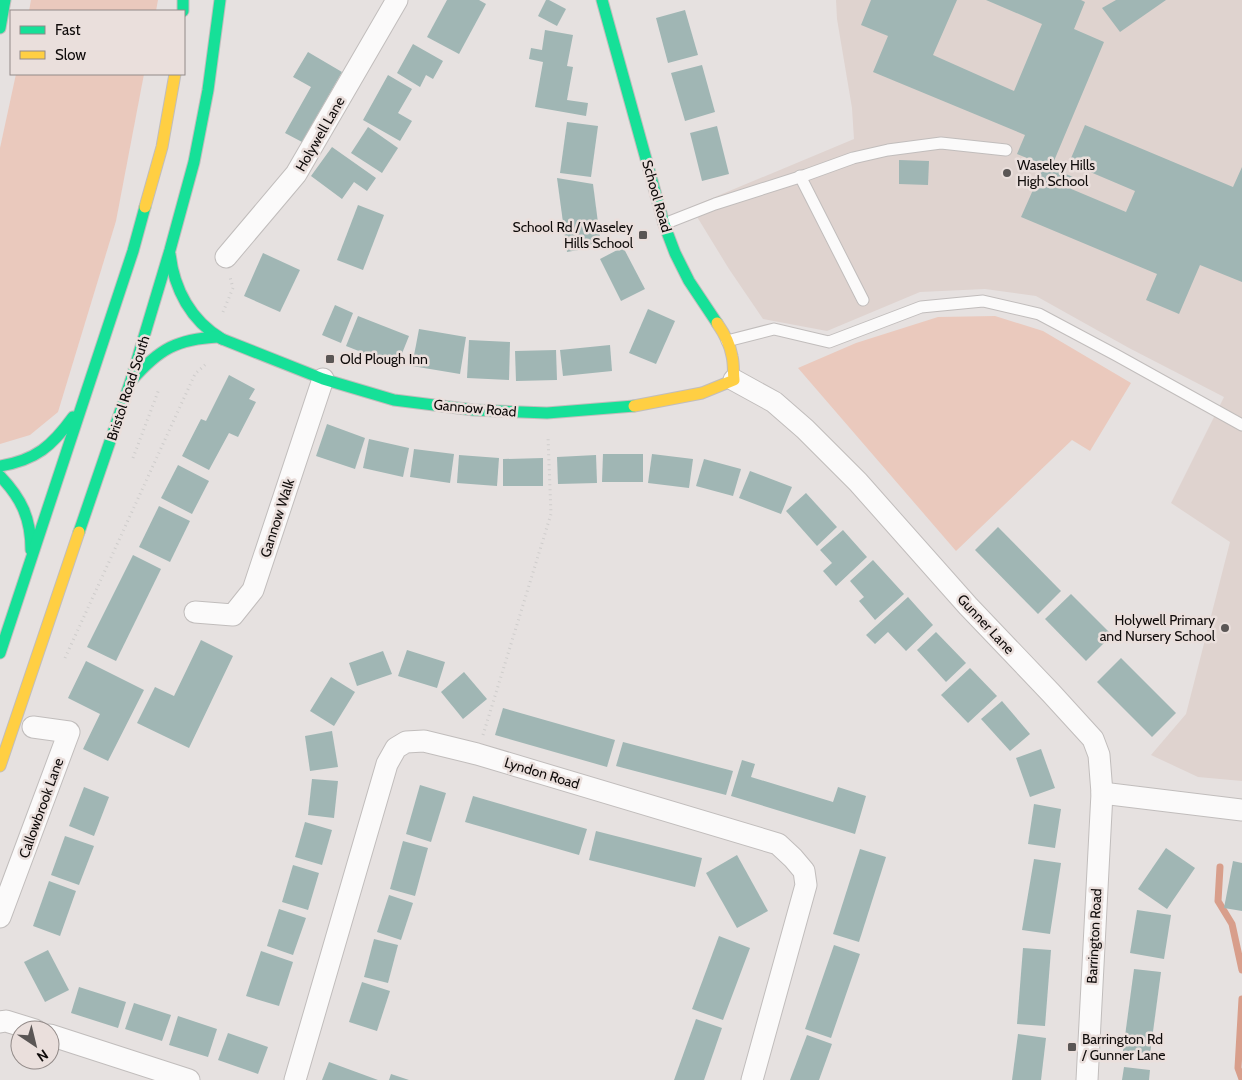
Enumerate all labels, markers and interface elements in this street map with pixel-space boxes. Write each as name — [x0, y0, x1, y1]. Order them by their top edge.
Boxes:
legend — [10, 10, 185, 75]
text: Fast — [55, 21, 80, 39]
text: Slow — [55, 46, 86, 64]
street label: Holywell Lane — [291, 93, 349, 175]
place label: Waseley Hills High School — [1017, 156, 1095, 190]
street label: School Road — [638, 158, 676, 234]
marker: Waseley Hills High School — [1001, 167, 1013, 179]
place label: School Rd / Waseley Hills School — [512, 218, 634, 252]
marker: School Rd / Waseley Hills School — [637, 229, 649, 241]
street label: Bristol Road South — [103, 333, 153, 443]
place label: Old Plough Inn — [340, 350, 428, 368]
marker: Old Plough Inn — [324, 353, 336, 365]
street label: Gannow Road — [433, 395, 517, 421]
street label: Gannow Walk — [256, 476, 298, 560]
street label: Gunner Lane — [954, 590, 1018, 658]
place label: Holywell Primary and Nursery School — [1100, 611, 1216, 645]
marker: Holywell Primary and Nursery School — [1219, 622, 1231, 634]
street label: Lyndon Road — [502, 753, 582, 793]
street label: Callowbrook Lane — [15, 755, 67, 861]
street label: Barrington Road — [1083, 888, 1105, 984]
north arrow — [10, 1020, 60, 1070]
place label: Barrington Rd / Gunner Lane — [1081, 1030, 1165, 1064]
marker: Barrington Rd / Gunner Lane — [1066, 1041, 1078, 1053]
text: N — [33, 1045, 52, 1066]

